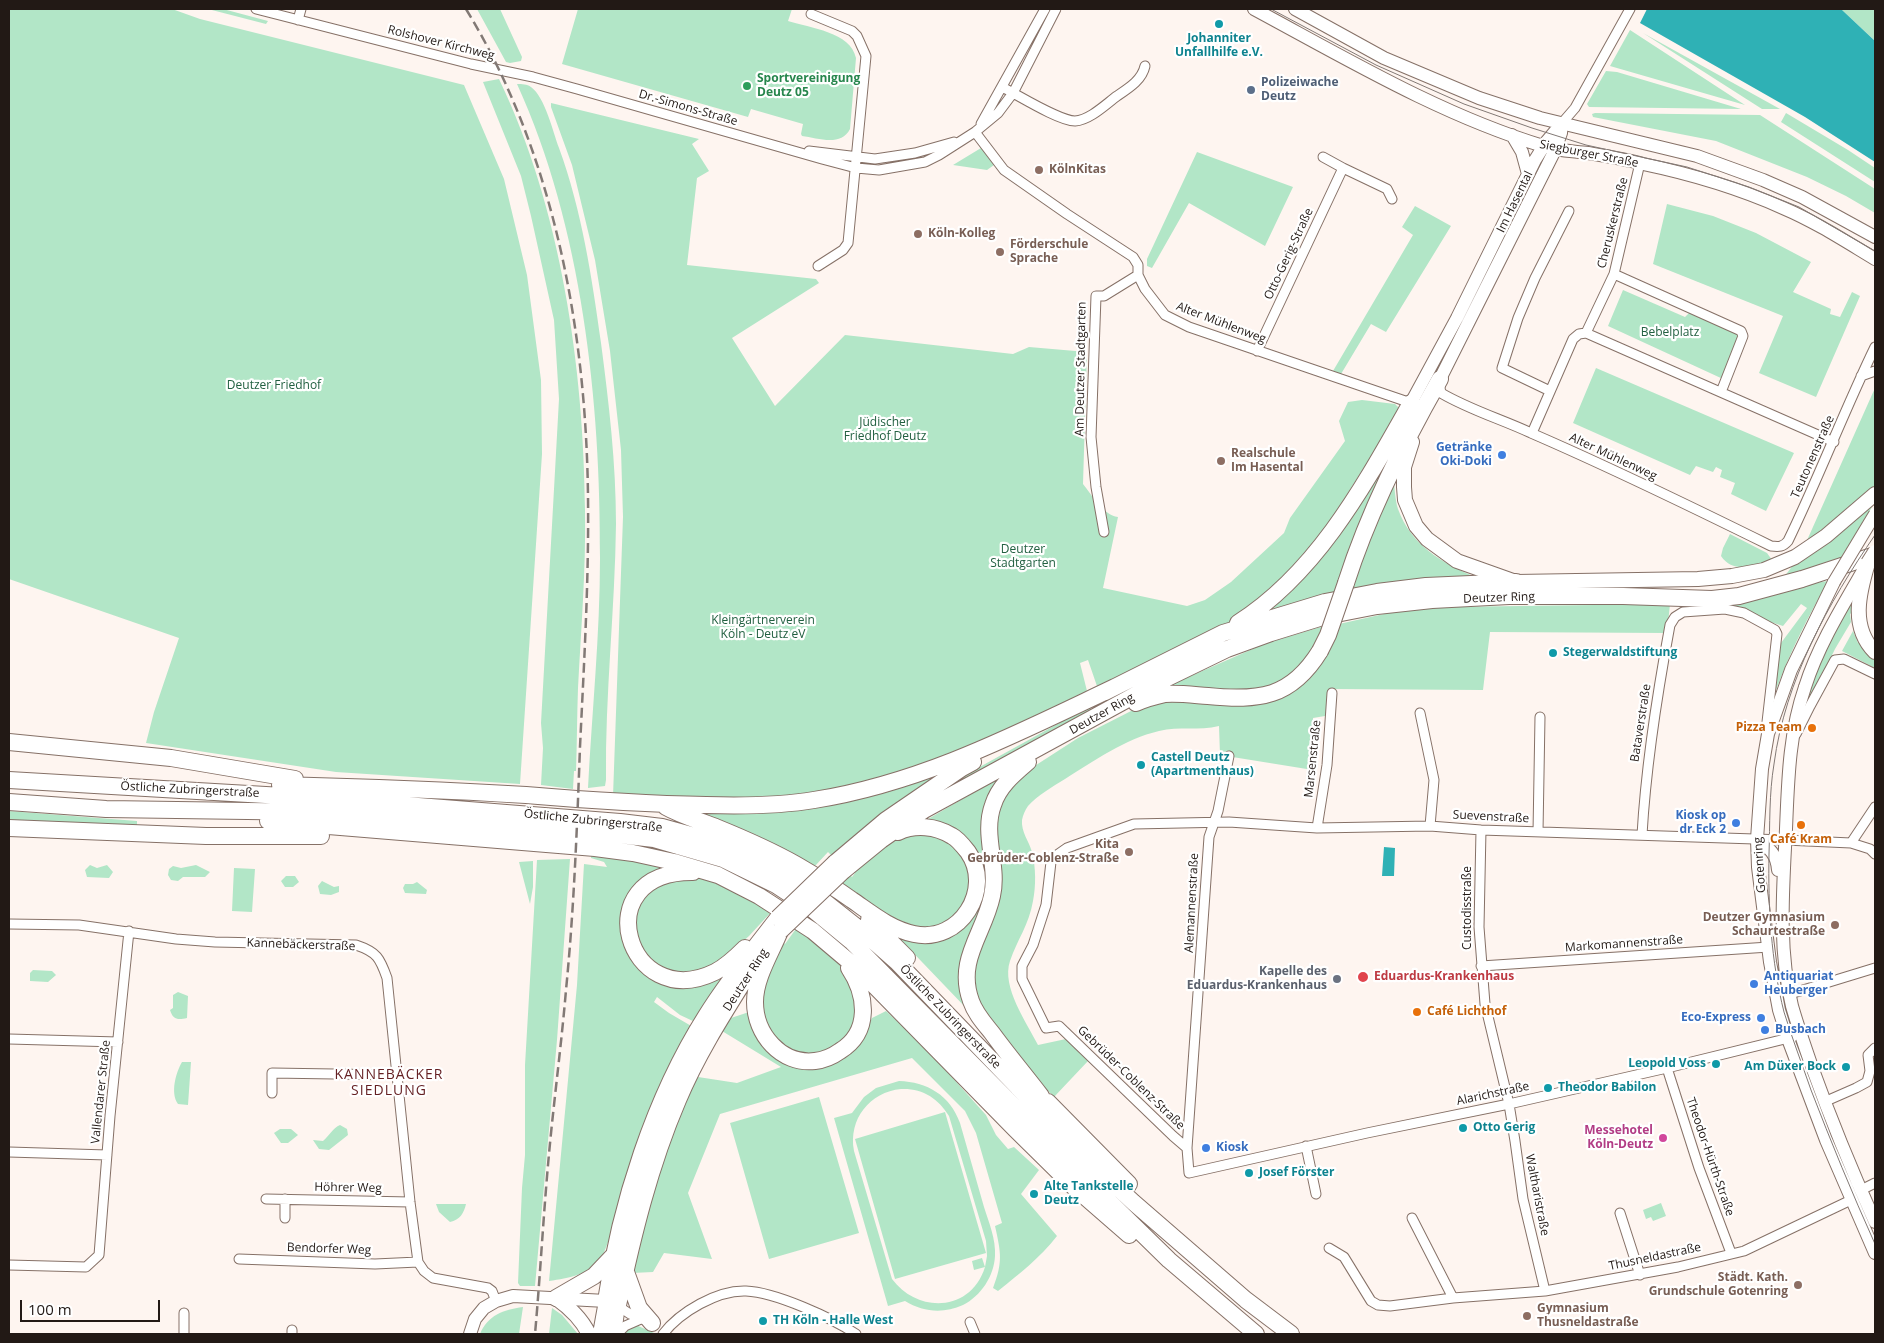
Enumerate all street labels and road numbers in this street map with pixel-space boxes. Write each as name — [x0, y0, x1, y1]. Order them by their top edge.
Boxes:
street label: Rolshover Kirchweg — [386, 23, 496, 63]
street label: Dr.-Simons-Straße — [637, 87, 739, 129]
street label: Siegburger Straße — [1538, 137, 1640, 171]
street label: Im Hasental — [1494, 169, 1536, 235]
street label: Cheruskerstraße — [1595, 176, 1631, 270]
street label: Otto-Gerig-Straße — [1261, 206, 1317, 302]
street label: Alter Mühlenweg — [1174, 299, 1268, 347]
street label: Am Deutzer Stadtgarten — [1073, 301, 1089, 437]
street label: Teutonenstraße — [1788, 413, 1838, 501]
street label: Alter Mühlenweg — [1567, 430, 1659, 484]
street label: Deutzer Ring — [1463, 590, 1535, 606]
street label: Bataverstraße — [1628, 683, 1654, 763]
street label: Deutzer Ring — [1067, 690, 1137, 738]
street label: Marsenstraße — [1302, 719, 1324, 799]
street label: Östliche Zubringerstraße — [120, 779, 260, 801]
street label: Östliche Zubringerstraße — [523, 807, 663, 835]
street label: Suevenstraße — [1452, 808, 1530, 826]
street label: Gotenring — [1751, 837, 1769, 893]
street label: Alemannenstraße — [1182, 853, 1202, 953]
street label: Custodisstraße — [1461, 866, 1475, 950]
street label: Markomannenstraße — [1565, 933, 1683, 955]
street label: Kannebäckerstraße — [246, 936, 356, 954]
street label: Deutzer Ring — [720, 946, 772, 1014]
street label: Östliche Zubringerstraße — [896, 962, 1004, 1072]
street label: Gebrüder-Coblenz-Straße — [1074, 1023, 1188, 1133]
street label: Vallendarer Straße — [88, 1039, 114, 1145]
street label: Alarichstraße — [1455, 1079, 1531, 1109]
street label: Theodor-Hürth-Straße — [1683, 1096, 1737, 1218]
street label: Waltharistraße — [1522, 1153, 1552, 1237]
street label: Höhrer Weg — [314, 1180, 382, 1196]
street label: Bendorfer Weg — [287, 1240, 371, 1258]
street label: Thusneldastraße — [1608, 1240, 1702, 1274]

